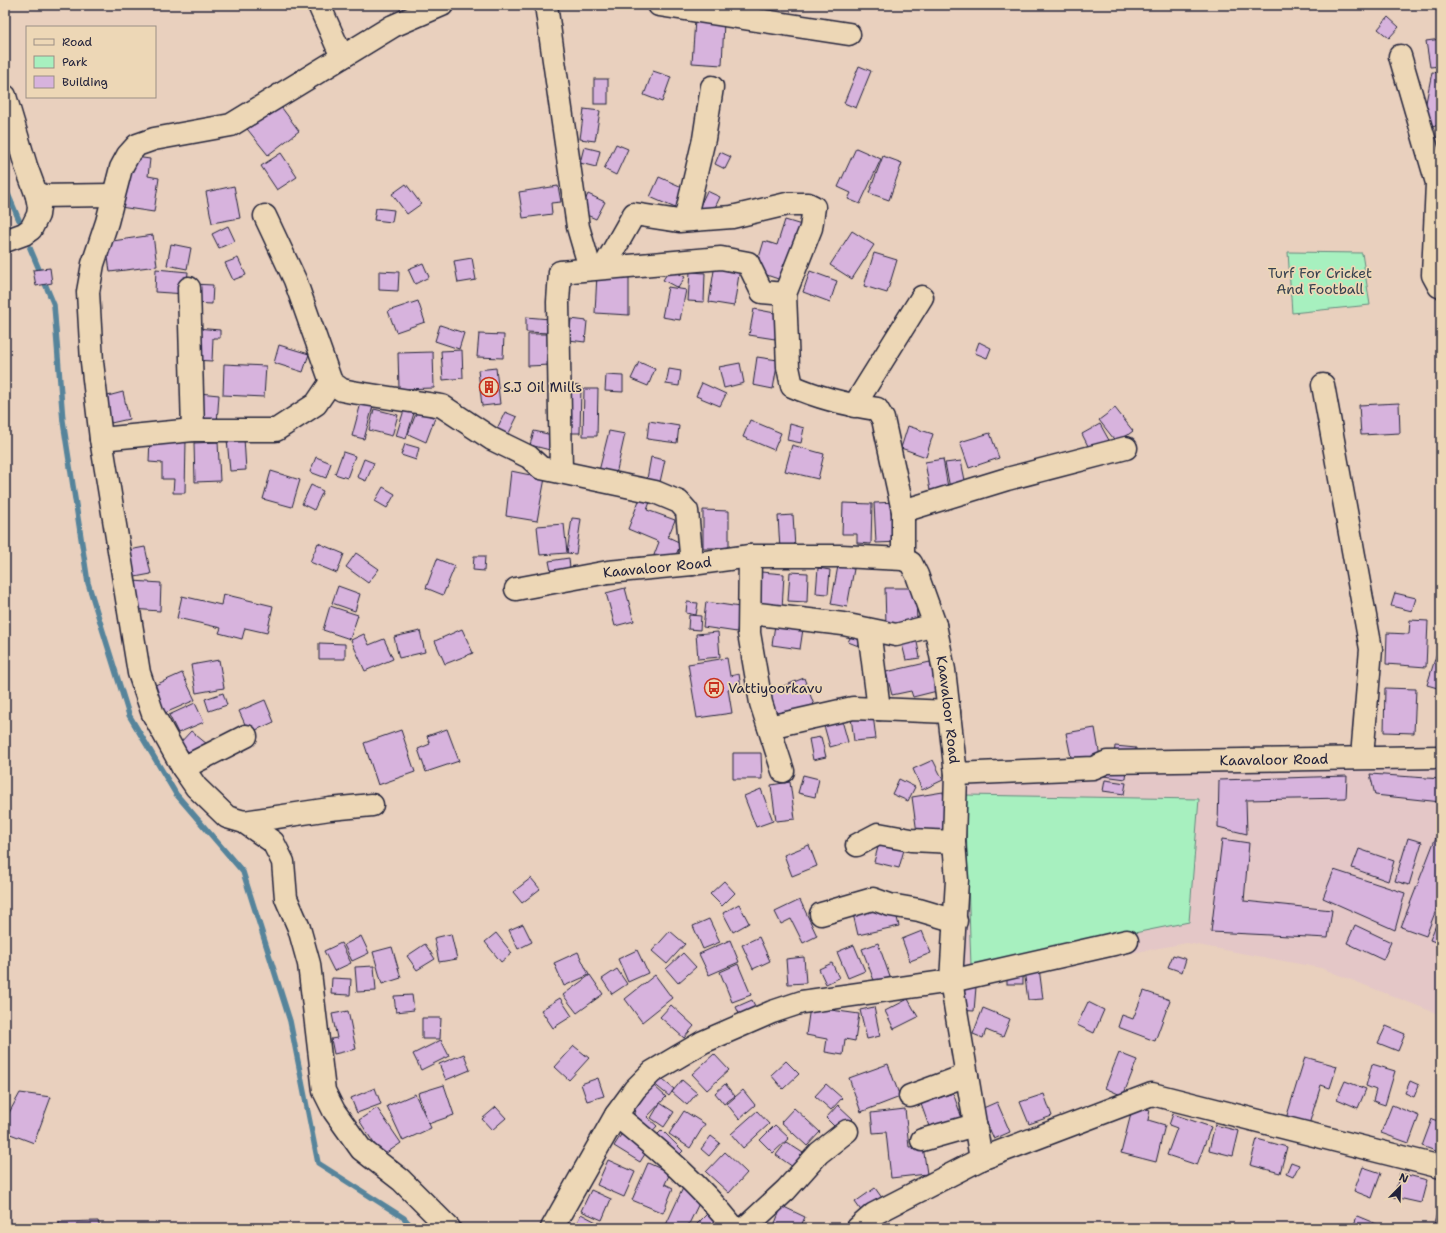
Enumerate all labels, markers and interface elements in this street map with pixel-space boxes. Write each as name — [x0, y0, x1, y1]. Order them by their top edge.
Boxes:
legend — [26, 26, 156, 98]
text: Road — [62, 34, 93, 50]
text: Park — [62, 54, 88, 70]
text: Building — [62, 74, 108, 90]
park label: Turf For Cricket And Football — [1268, 264, 1372, 298]
building icon: S.J Oil Mills — [478, 376, 500, 398]
place label: S.J Oil Mills — [503, 378, 582, 396]
street label: Kaavaloor Road — [601, 552, 713, 582]
street label: Kaavaloor Road — [932, 654, 964, 765]
bus stop icon: Vattiyoorkavu — [703, 677, 725, 699]
place label: Vattiyoorkavu — [728, 679, 823, 697]
street label: Kaavaloor Road — [1219, 750, 1329, 769]
north arrow — [1380, 1167, 1420, 1207]
text: N — [1397, 1170, 1411, 1187]

